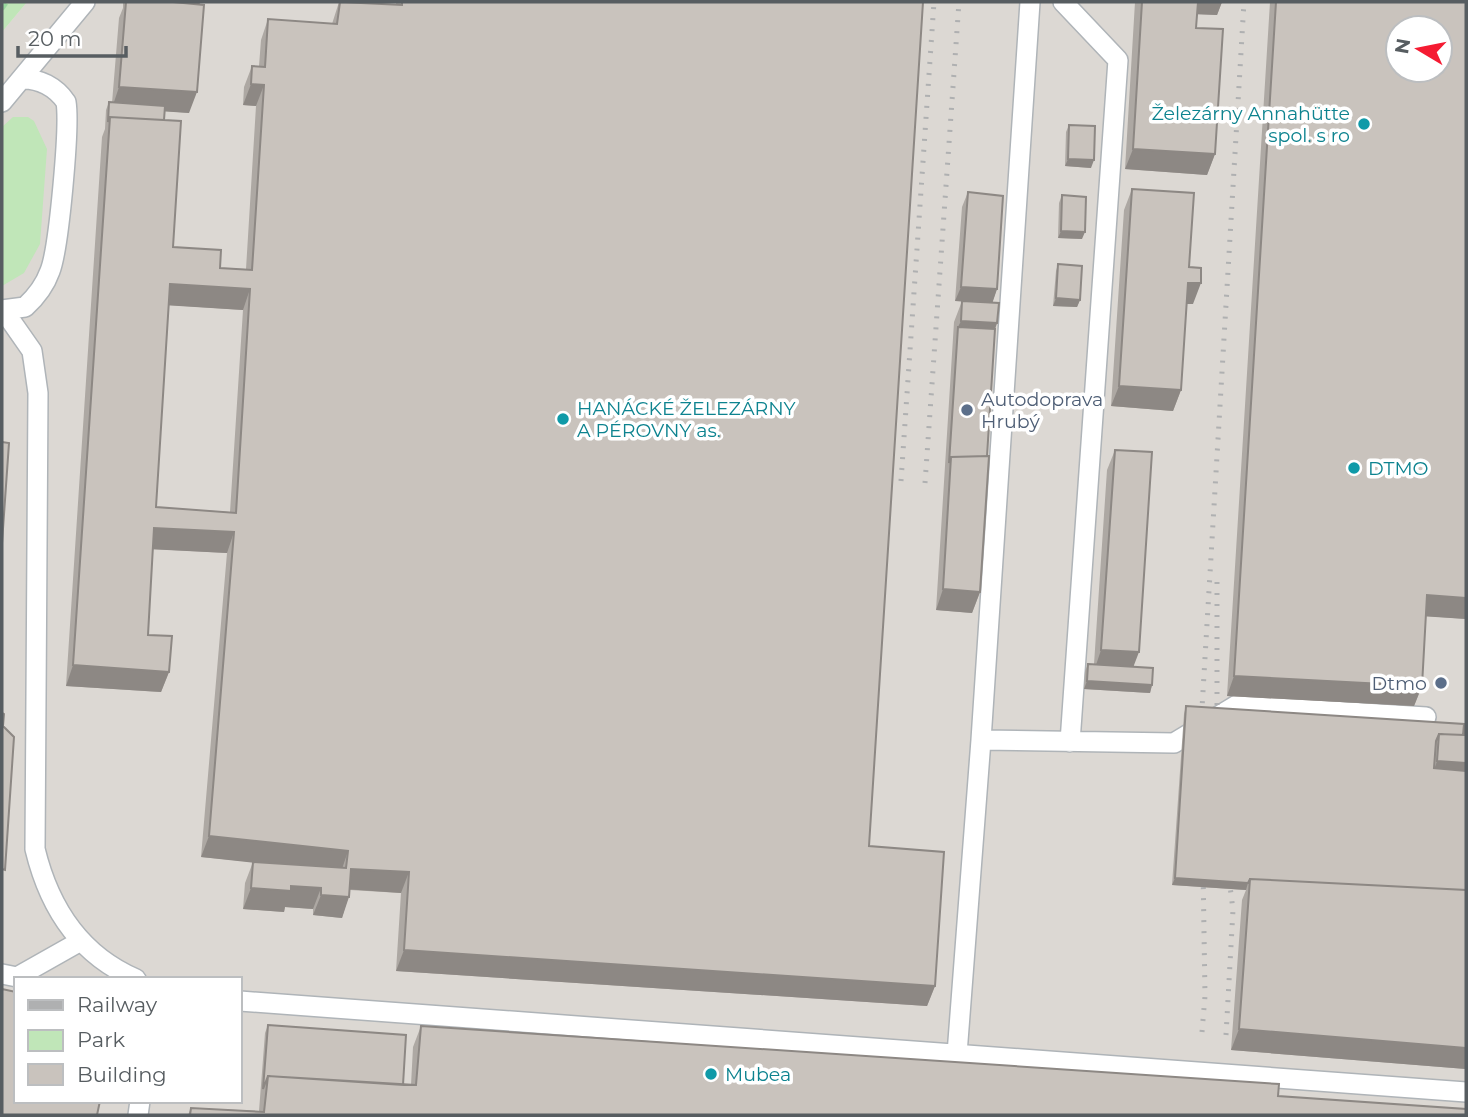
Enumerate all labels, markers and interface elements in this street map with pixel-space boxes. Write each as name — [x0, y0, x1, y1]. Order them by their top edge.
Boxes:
scale bar — [18, 14, 126, 58]
north arrow — [1384, 14, 1454, 84]
text: 20 m — [28, 26, 82, 51]
text: N — [1390, 37, 1415, 56]
place label: Železárny Annahütte spol. s ro — [1151, 102, 1350, 147]
marker: Železárny Annahütte spol. s ro — [1356, 116, 1372, 132]
place label: Autodoprava Hrubý — [981, 388, 1103, 433]
place label: HANÁCKÉ ŽELEZÁRNY A PÉROVNY as. — [577, 397, 796, 442]
marker: Autodoprava Hrubý — [959, 402, 975, 418]
marker: HANÁCKÉ ŽELEZÁRNY A PÉROVNY as. — [555, 411, 571, 427]
place label: DTMO — [1368, 457, 1429, 480]
marker: DTMO — [1346, 460, 1362, 476]
place label: Dtmo — [1371, 672, 1427, 695]
marker: Dtmo — [1433, 675, 1449, 691]
legend — [14, 977, 242, 1103]
text: Railway — [77, 992, 158, 1017]
text: Park — [77, 1027, 125, 1052]
text: Building — [77, 1062, 167, 1087]
place label: Mubea — [725, 1063, 791, 1086]
marker: Mubea — [703, 1066, 719, 1082]

